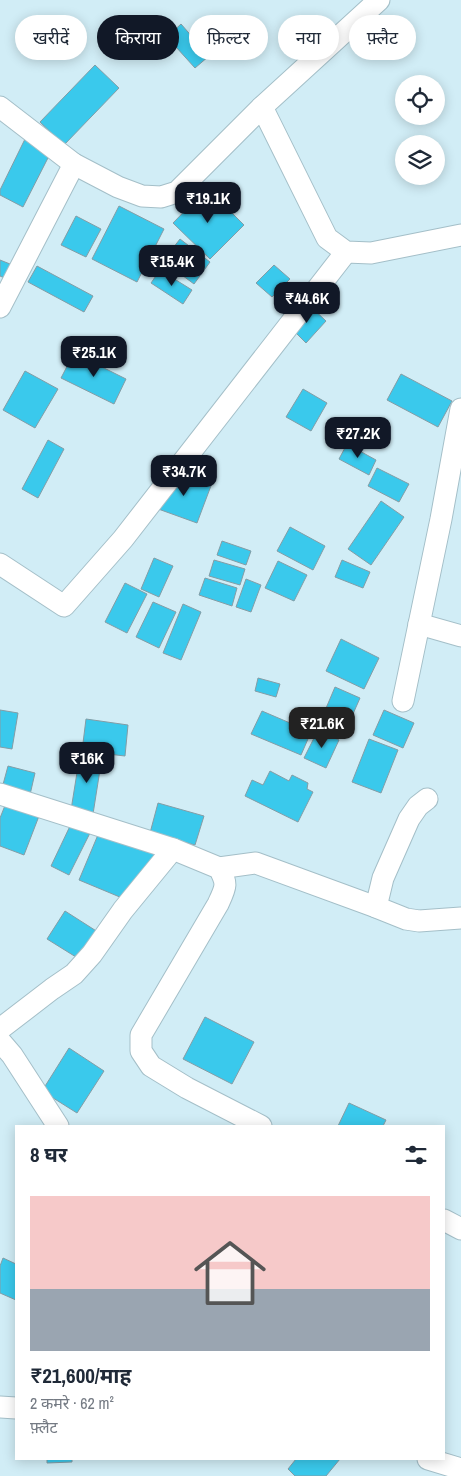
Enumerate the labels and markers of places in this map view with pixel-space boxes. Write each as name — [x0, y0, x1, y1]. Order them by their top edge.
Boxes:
pin: ₹19.1K — [167, 182, 249, 224]
pin: ₹15.4K — [131, 244, 213, 287]
pin: ₹44.6K — [266, 282, 348, 324]
pin: ₹25.1K — [53, 336, 135, 378]
pin: ₹27.2K — [317, 416, 399, 459]
pin: ₹34.7K — [143, 454, 225, 497]
pin: ₹21.6K — [281, 706, 363, 749]
pin: ₹16K — [57, 742, 117, 784]

